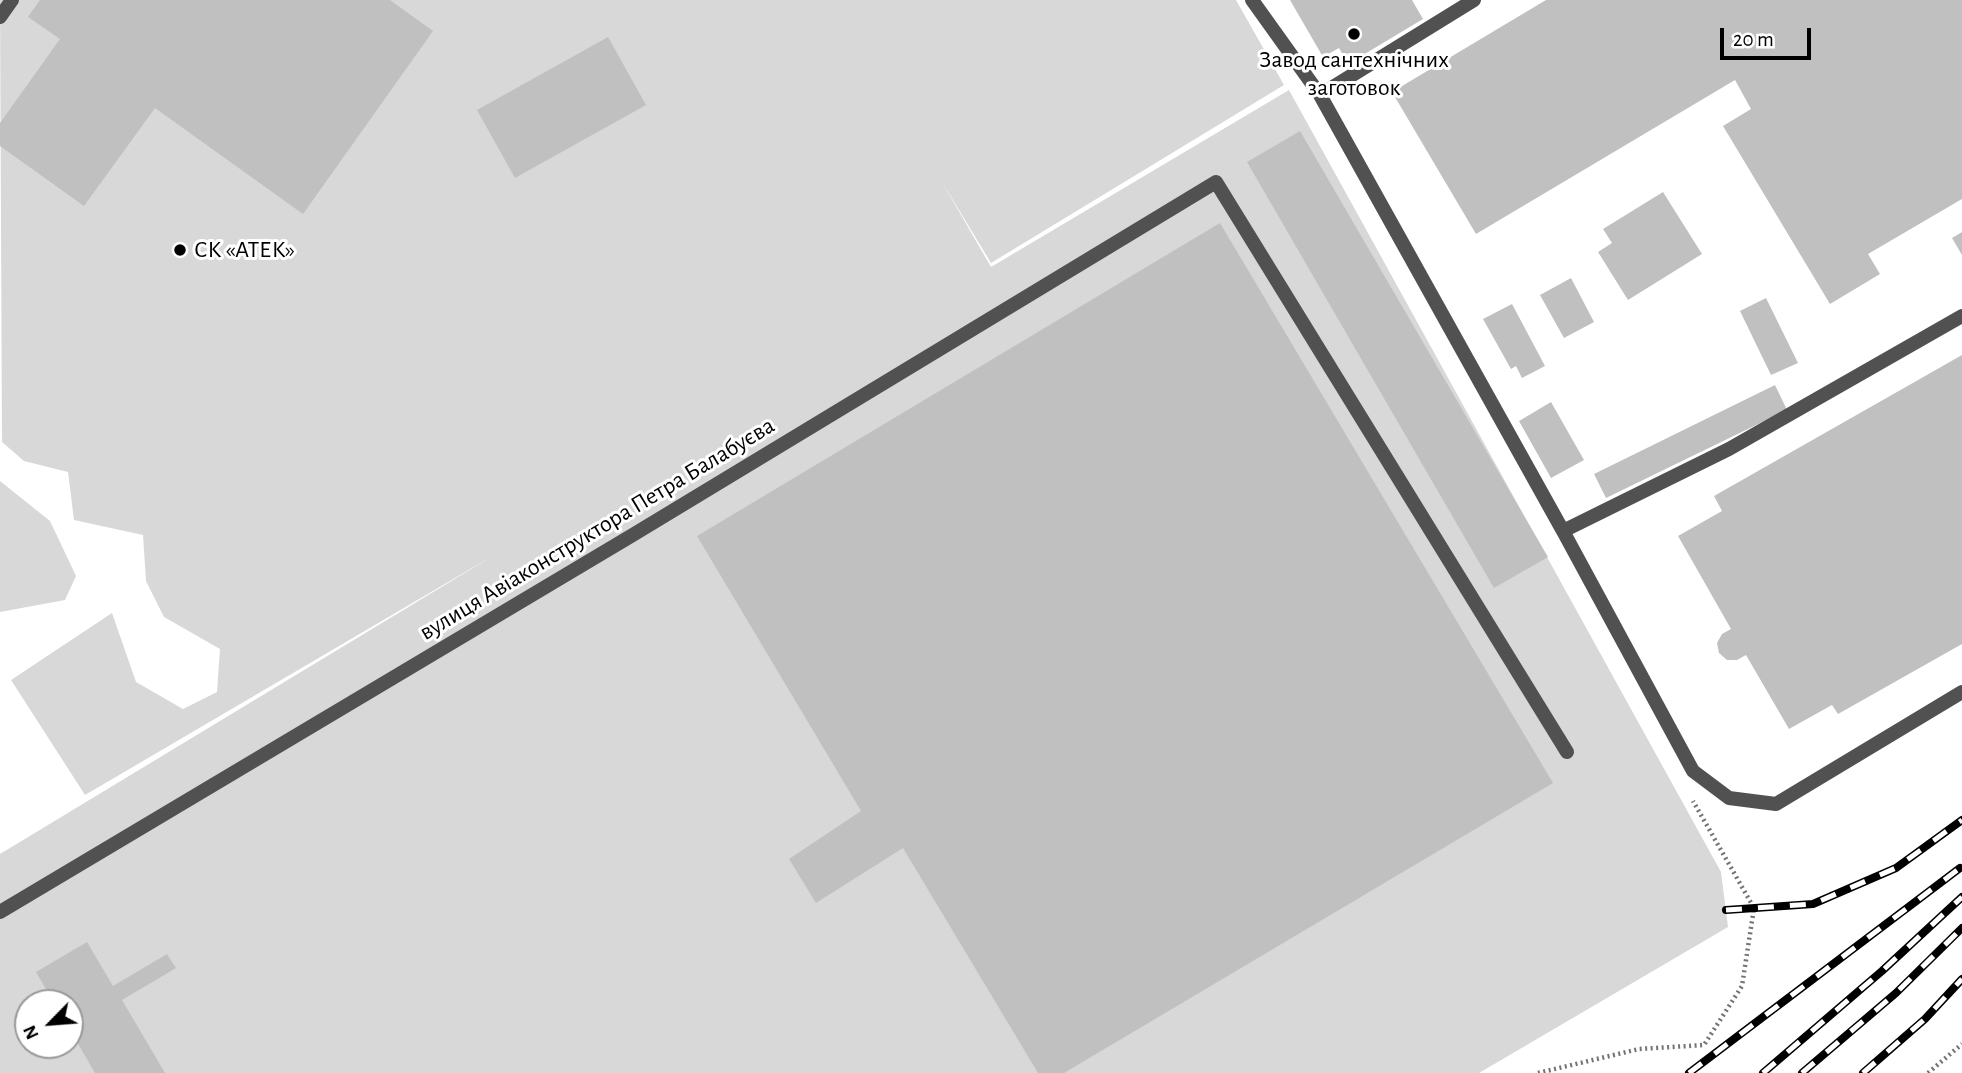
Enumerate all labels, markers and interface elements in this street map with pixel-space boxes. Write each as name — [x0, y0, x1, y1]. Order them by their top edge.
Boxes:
scale bar — [1724, 14, 1815, 58]
marker: Завод сантехнічних заготовок — [1346, 26, 1362, 42]
text: 20 m — [1733, 29, 1774, 50]
place label: Завод сантехнічних заготовок — [1259, 46, 1449, 102]
place label: СК «АТЕК» — [194, 236, 295, 264]
marker: СК «АТЕК» — [172, 242, 188, 258]
street label: вулиця Авіаконструктора Петра Балабуєва — [414, 411, 780, 647]
north arrow — [14, 989, 84, 1059]
text: N — [20, 1022, 43, 1042]

